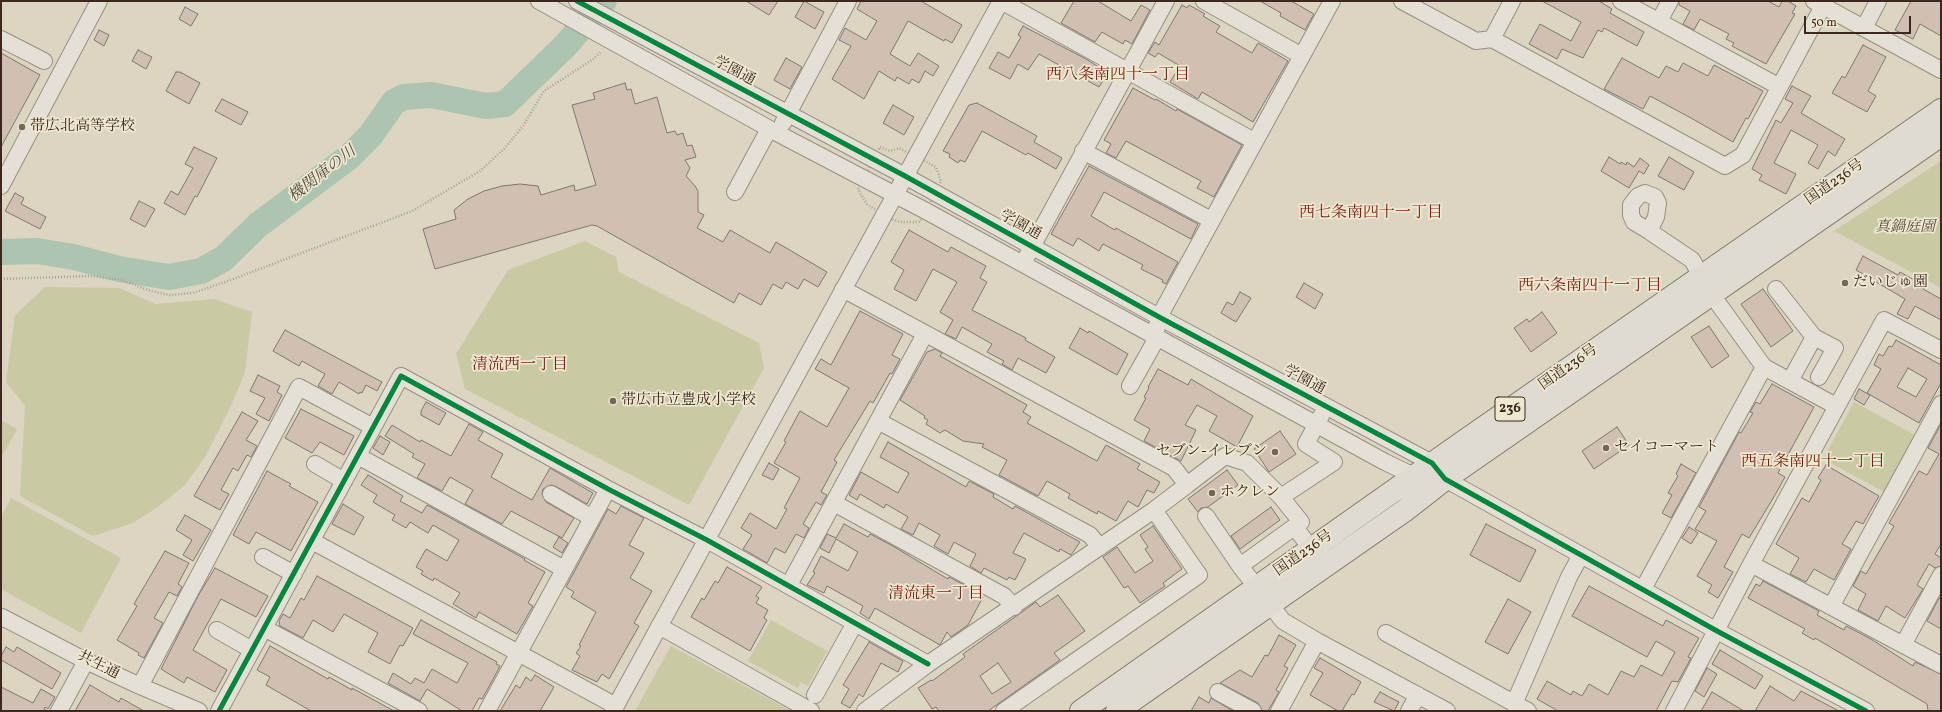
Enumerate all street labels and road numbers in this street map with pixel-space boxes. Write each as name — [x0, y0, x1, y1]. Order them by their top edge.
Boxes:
street label: 学園通 — [710, 53, 758, 91]
street label: 国道236号 — [1802, 156, 1868, 210]
street label: 学園通 — [996, 207, 1044, 245]
street label: 国道236号 — [1536, 341, 1602, 395]
street label: 学園通 — [1280, 362, 1328, 400]
road number: 236 — [1495, 397, 1525, 421]
street label: 国道236号 — [1271, 527, 1337, 581]
street label: 共生通 — [74, 648, 122, 684]

